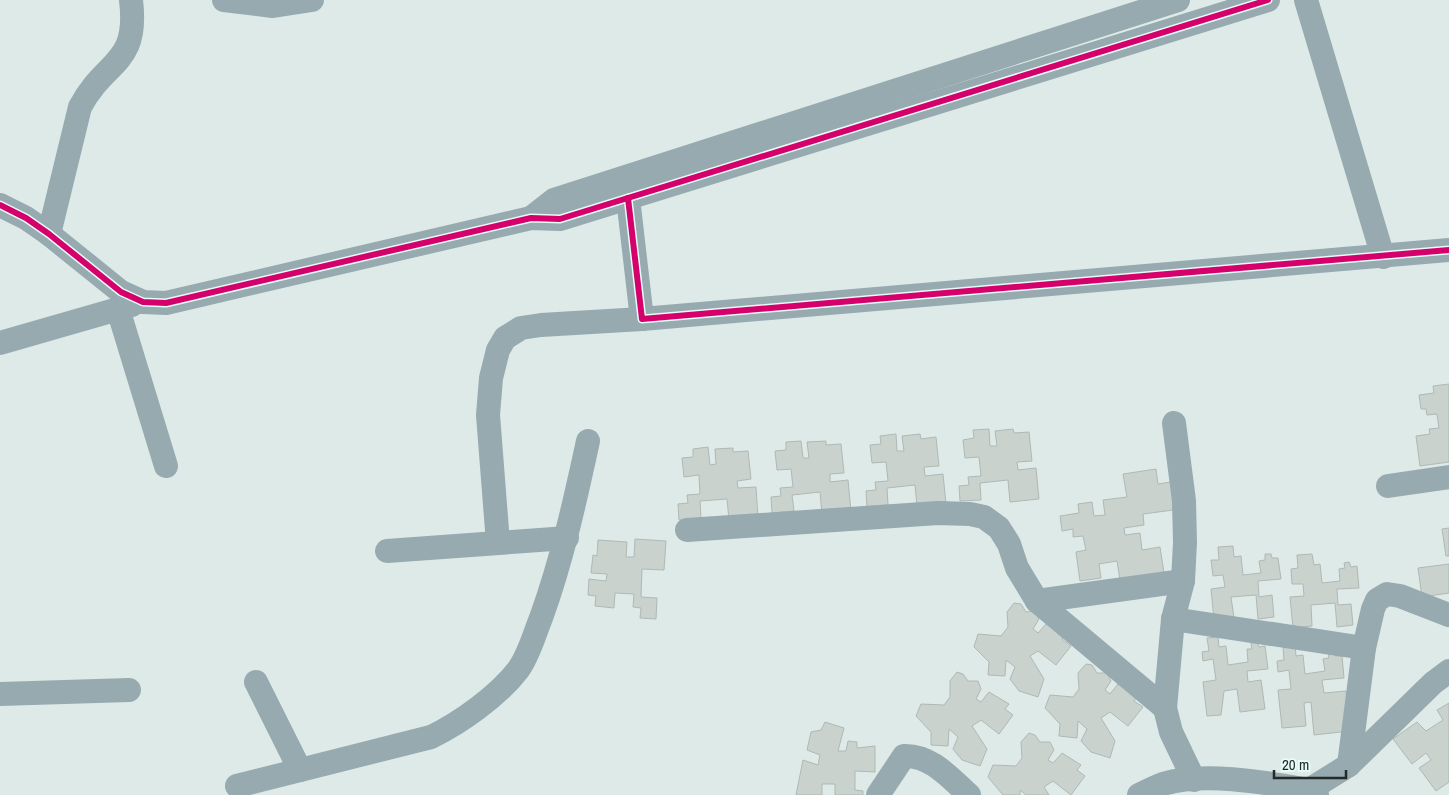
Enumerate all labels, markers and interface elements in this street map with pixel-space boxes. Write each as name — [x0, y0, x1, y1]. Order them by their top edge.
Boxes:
scale bar — [1274, 748, 1346, 780]
text: 20 m — [1282, 754, 1309, 775]

